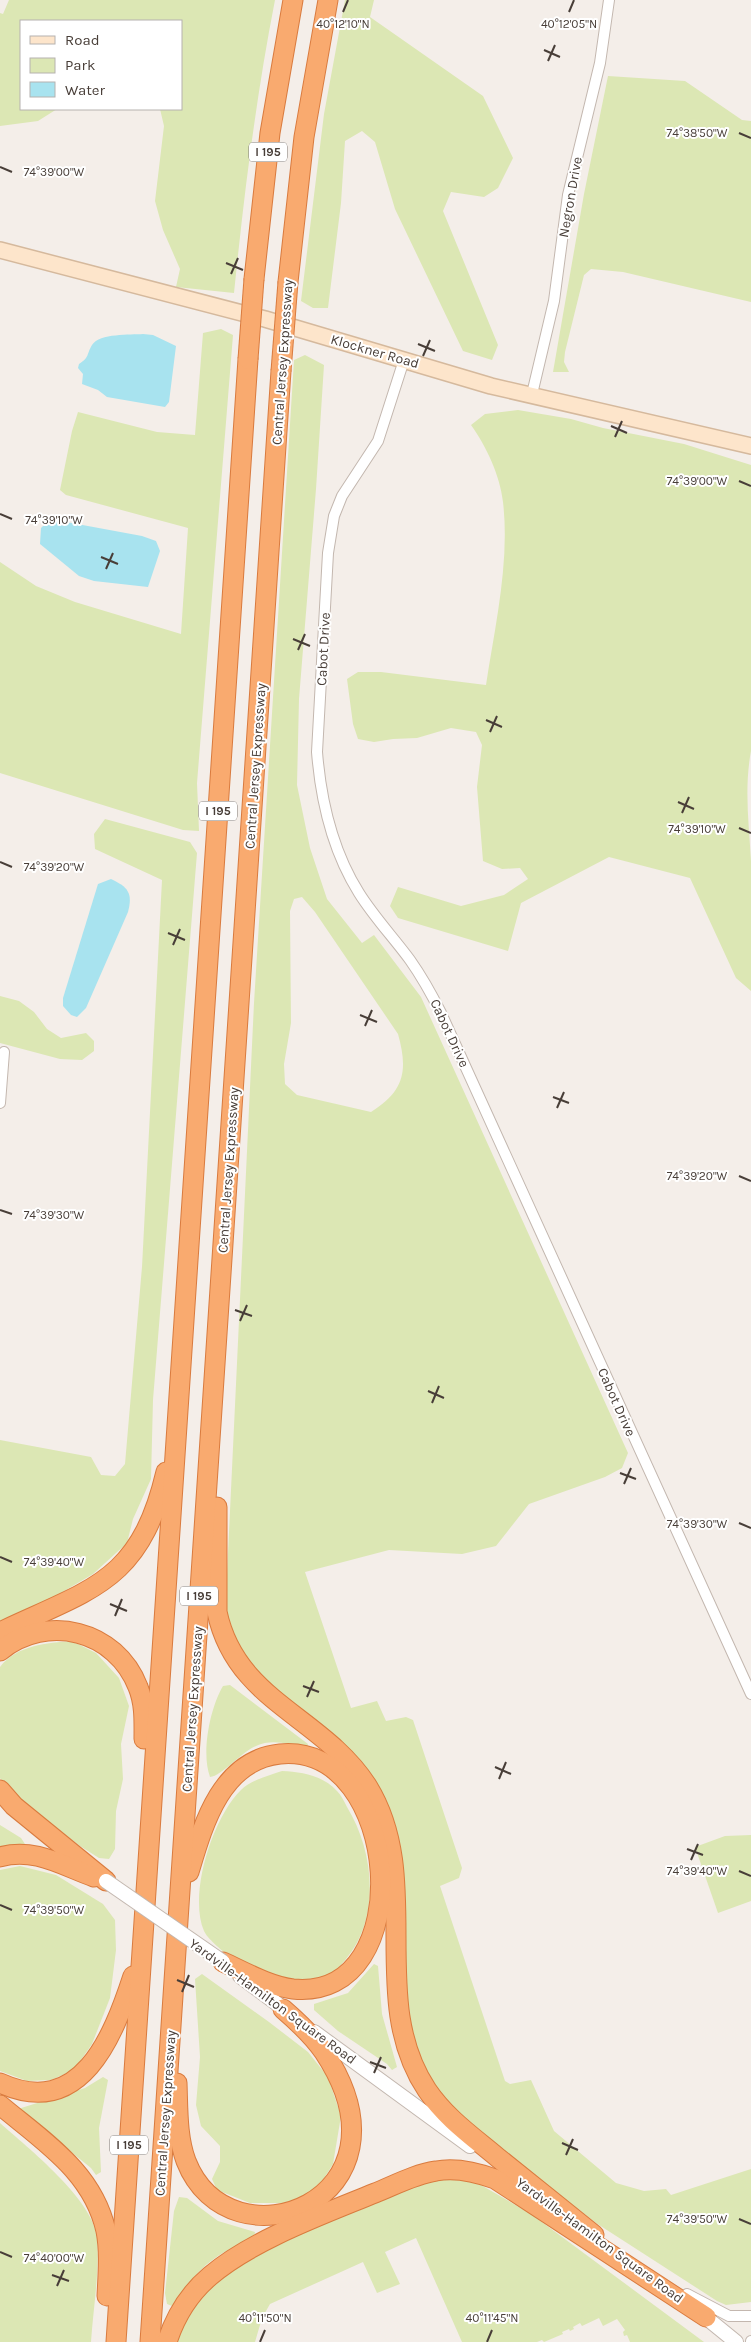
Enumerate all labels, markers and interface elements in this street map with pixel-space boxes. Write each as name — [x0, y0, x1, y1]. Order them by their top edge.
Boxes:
text: 40°12'10"N — [316, 17, 370, 31]
text: 40°12'05"N — [541, 17, 597, 31]
legend — [20, 20, 182, 110]
text: Road — [65, 31, 100, 49]
text: Park — [65, 56, 95, 74]
text: Water — [65, 81, 106, 99]
text: 74°38'50"W — [667, 126, 728, 140]
road number: I 195 — [249, 142, 287, 162]
street label: Negron Drive — [555, 155, 586, 239]
text: 74°39'00"W — [24, 165, 85, 179]
street label: Central Jersey Expressway — [268, 278, 297, 446]
street label: Klockner Road — [329, 331, 421, 372]
text: 74°39'00"W — [667, 474, 728, 488]
text: 74°39'10"W — [25, 513, 83, 527]
street label: Cabot Drive — [313, 612, 334, 686]
street label: Central Jersey Expressway — [241, 682, 270, 850]
road number: I 195 — [199, 801, 237, 820]
text: 74°39'10"W — [668, 822, 726, 836]
text: 74°39'20"W — [24, 860, 85, 874]
street label: Cabot Drive — [426, 996, 473, 1070]
street label: Central Jersey Expressway — [214, 1086, 243, 1254]
text: 74°39'20"W — [667, 1169, 728, 1183]
text: 74°39'30"W — [24, 1208, 85, 1222]
street label: Cabot Drive — [594, 1365, 639, 1439]
text: 74°39'30"W — [667, 1517, 728, 1531]
text: 74°39'40"W — [24, 1555, 84, 1569]
road number: I 195 — [180, 1586, 218, 1605]
street label: Central Jersey Expressway — [178, 1625, 207, 1793]
text: 74°39'40"W — [667, 1864, 727, 1878]
text: 74°39'50"W — [24, 1903, 84, 1917]
street label: Yardville-Hamilton Square Road — [186, 1935, 360, 2068]
street label: Central Jersey Expressway — [151, 2029, 180, 2197]
road number: I 195 — [110, 2136, 148, 2154]
street label: Yardville-Hamilton Square Road — [513, 2174, 687, 2307]
text: 74°39'50"W — [667, 2212, 727, 2226]
text: 74°40'00"W — [24, 2251, 85, 2265]
text: 40°11'50"N — [238, 2311, 292, 2325]
text: 40°11'45"N — [466, 2311, 518, 2325]

